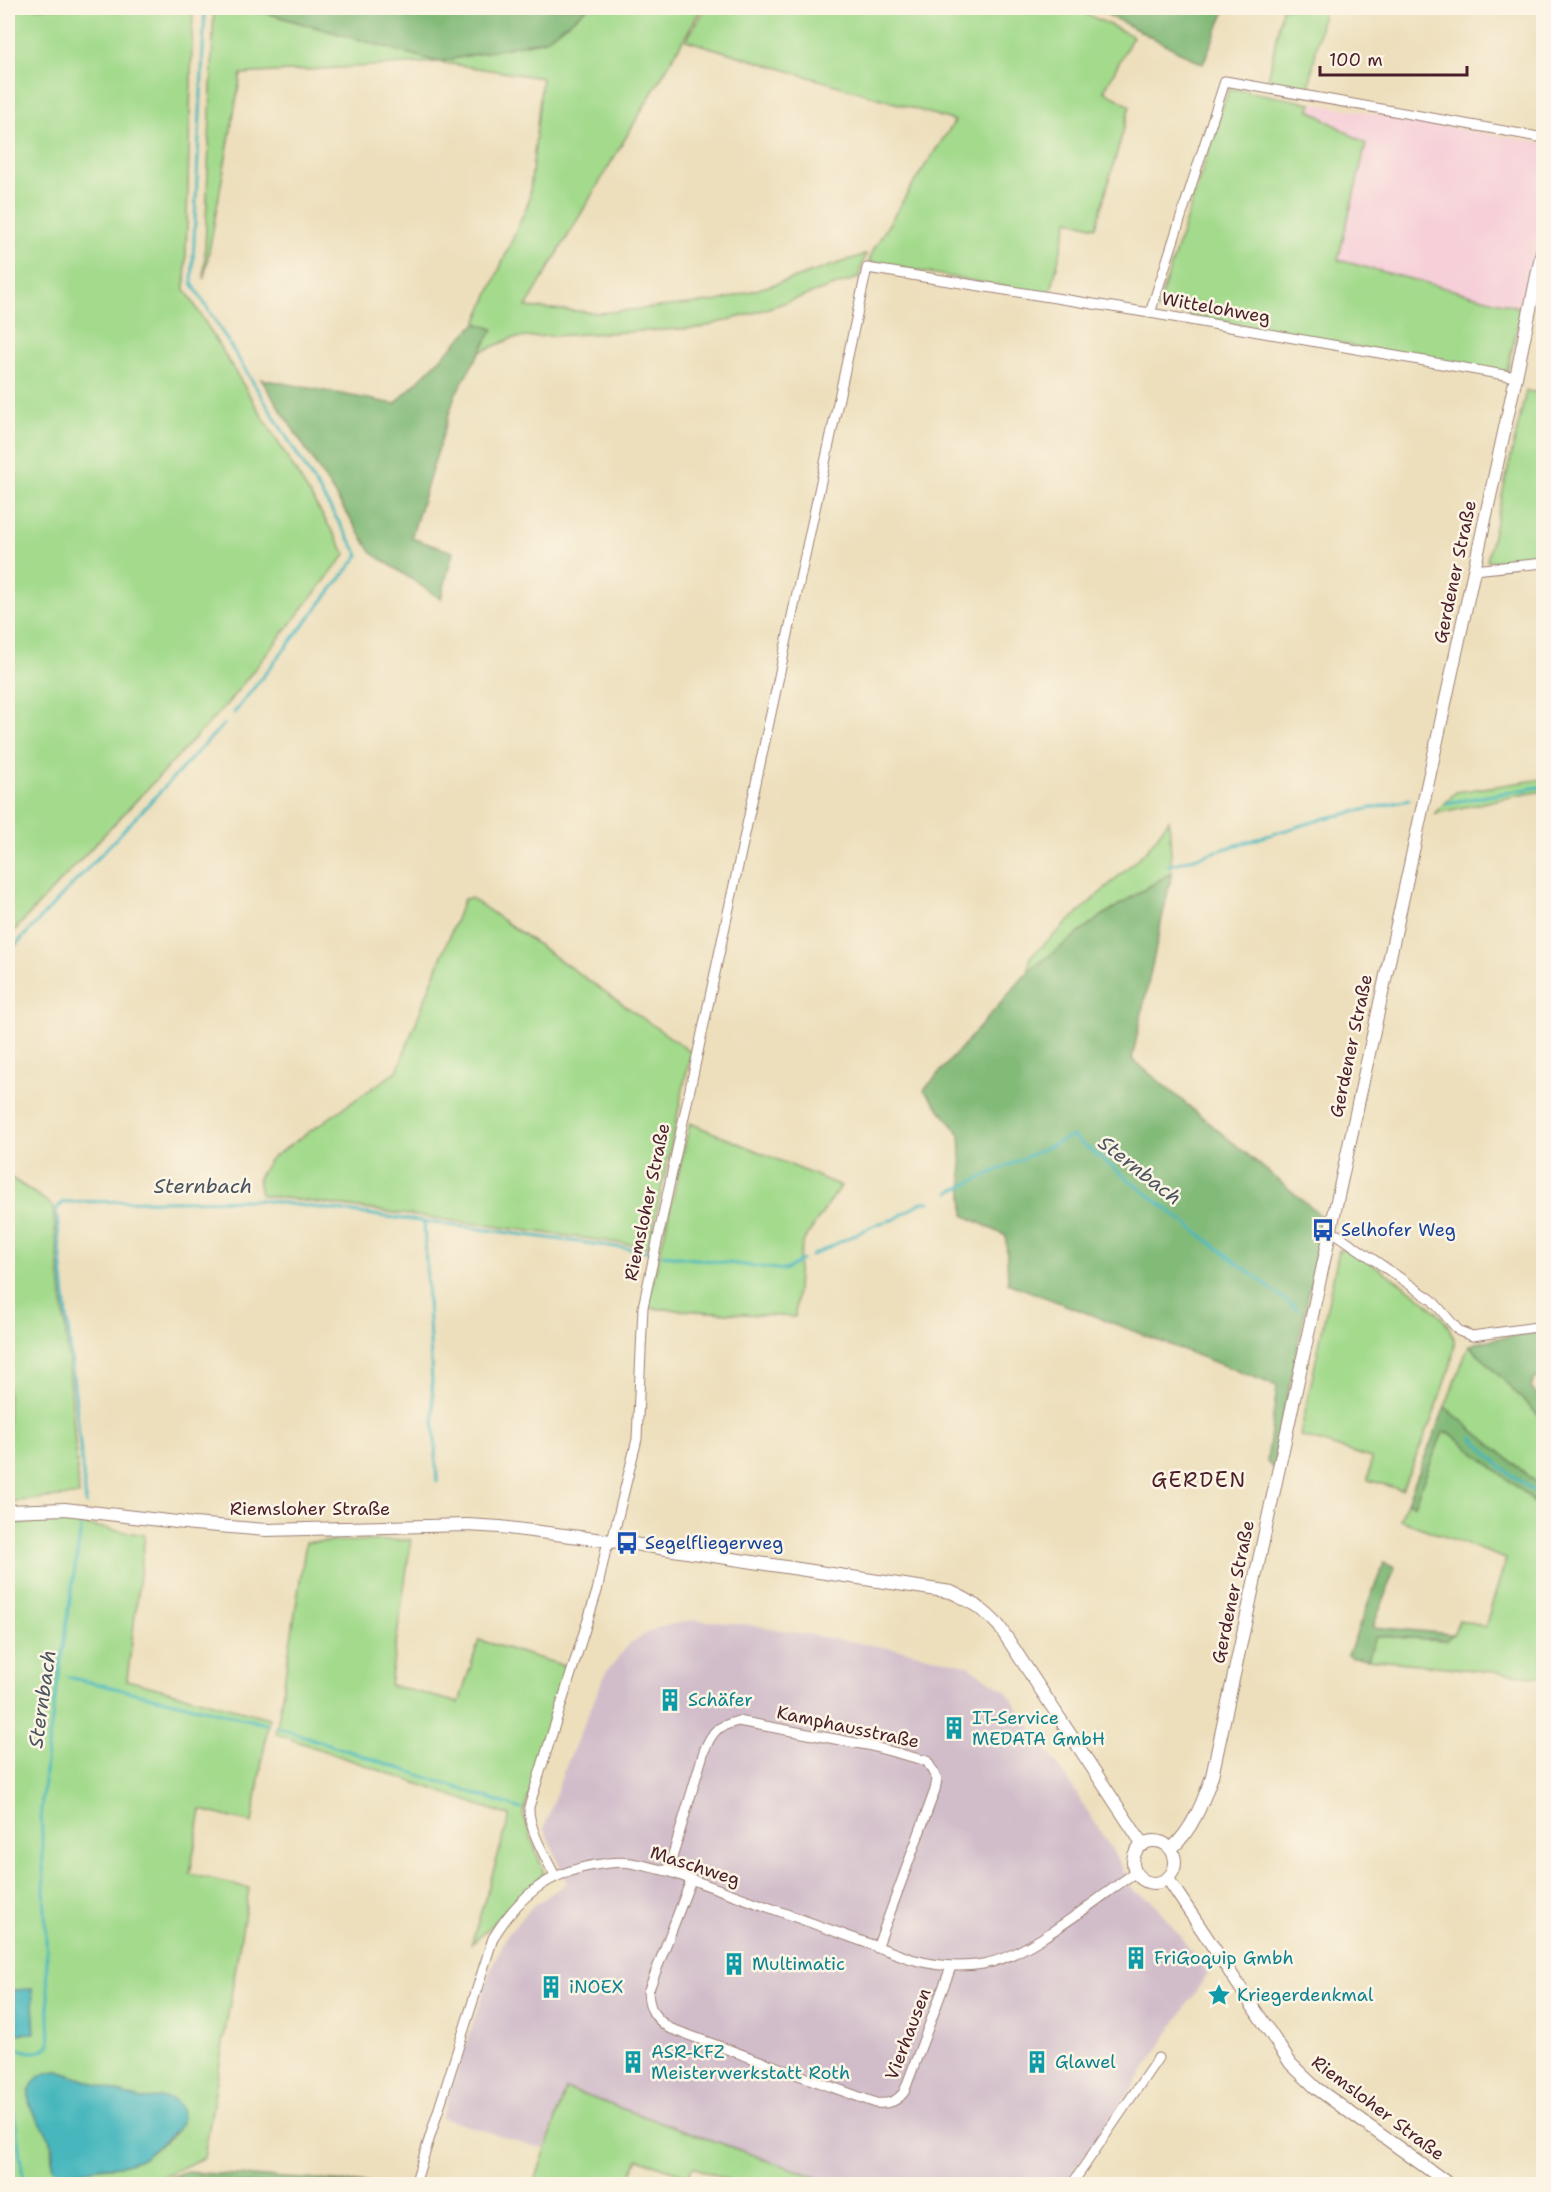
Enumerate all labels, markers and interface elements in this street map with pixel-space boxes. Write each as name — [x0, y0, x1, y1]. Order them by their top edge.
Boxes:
scale bar — [1320, 39, 1467, 77]
text: 100 m — [1329, 48, 1383, 72]
street label: Wittelohweg — [1160, 287, 1272, 329]
street label: Gerdener Straße — [1428, 498, 1482, 646]
street label: Gerdener Straße — [1324, 972, 1378, 1120]
street label: Riemsloher Straße — [619, 1121, 675, 1283]
water label: Sternbach — [1093, 1129, 1187, 1211]
water label: Sternbach — [154, 1173, 252, 1199]
bus stop icon: Selhofer Weg — [1310, 1217, 1336, 1243]
place label: Selhofer Weg — [1341, 1218, 1456, 1242]
district label: GERDEN — [1151, 1466, 1247, 1494]
street label: Riemsloher Straße — [230, 1497, 390, 1521]
street label: Gerdener Straße — [1206, 1518, 1260, 1666]
bus stop icon: Segelfliegerweg — [614, 1530, 640, 1556]
place label: Segelfliegerweg — [645, 1531, 783, 1555]
water label: Sternbach — [22, 1648, 62, 1750]
building icon: Schäfer — [657, 1687, 683, 1713]
place label: Schäfer — [688, 1688, 753, 1712]
street label: Kamphausstraße — [774, 1700, 922, 1754]
place label: IT-Service MEDATA GmbH — [972, 1706, 1105, 1751]
building icon: IT-Service MEDATA GmbH — [941, 1715, 967, 1741]
street label: Maschweg — [647, 1840, 743, 1892]
building icon: FriGoquip Gmbh — [1123, 1945, 1149, 1971]
place label: FriGoquip Gmbh — [1154, 1946, 1294, 1970]
building icon: Multimatic — [721, 1951, 747, 1977]
place label: Multimatic — [752, 1952, 845, 1976]
building icon: iNOEX — [538, 1974, 564, 2000]
place label: iNOEX — [569, 1975, 623, 1999]
place icon: Kriegerdenkmal — [1206, 1982, 1232, 2008]
place label: Kriegerdenkmal — [1237, 1983, 1374, 2007]
street label: Vierhausen — [880, 1985, 936, 2083]
place label: ASR-KFZ Meisterwerkstatt Roth — [651, 2040, 850, 2085]
building icon: ASR-KFZ Meisterwerkstatt Roth — [620, 2049, 646, 2075]
building icon: Glawel — [1024, 2049, 1050, 2075]
place label: Glawel — [1055, 2050, 1116, 2074]
street label: Riemsloher Straße — [1307, 2050, 1449, 2166]

